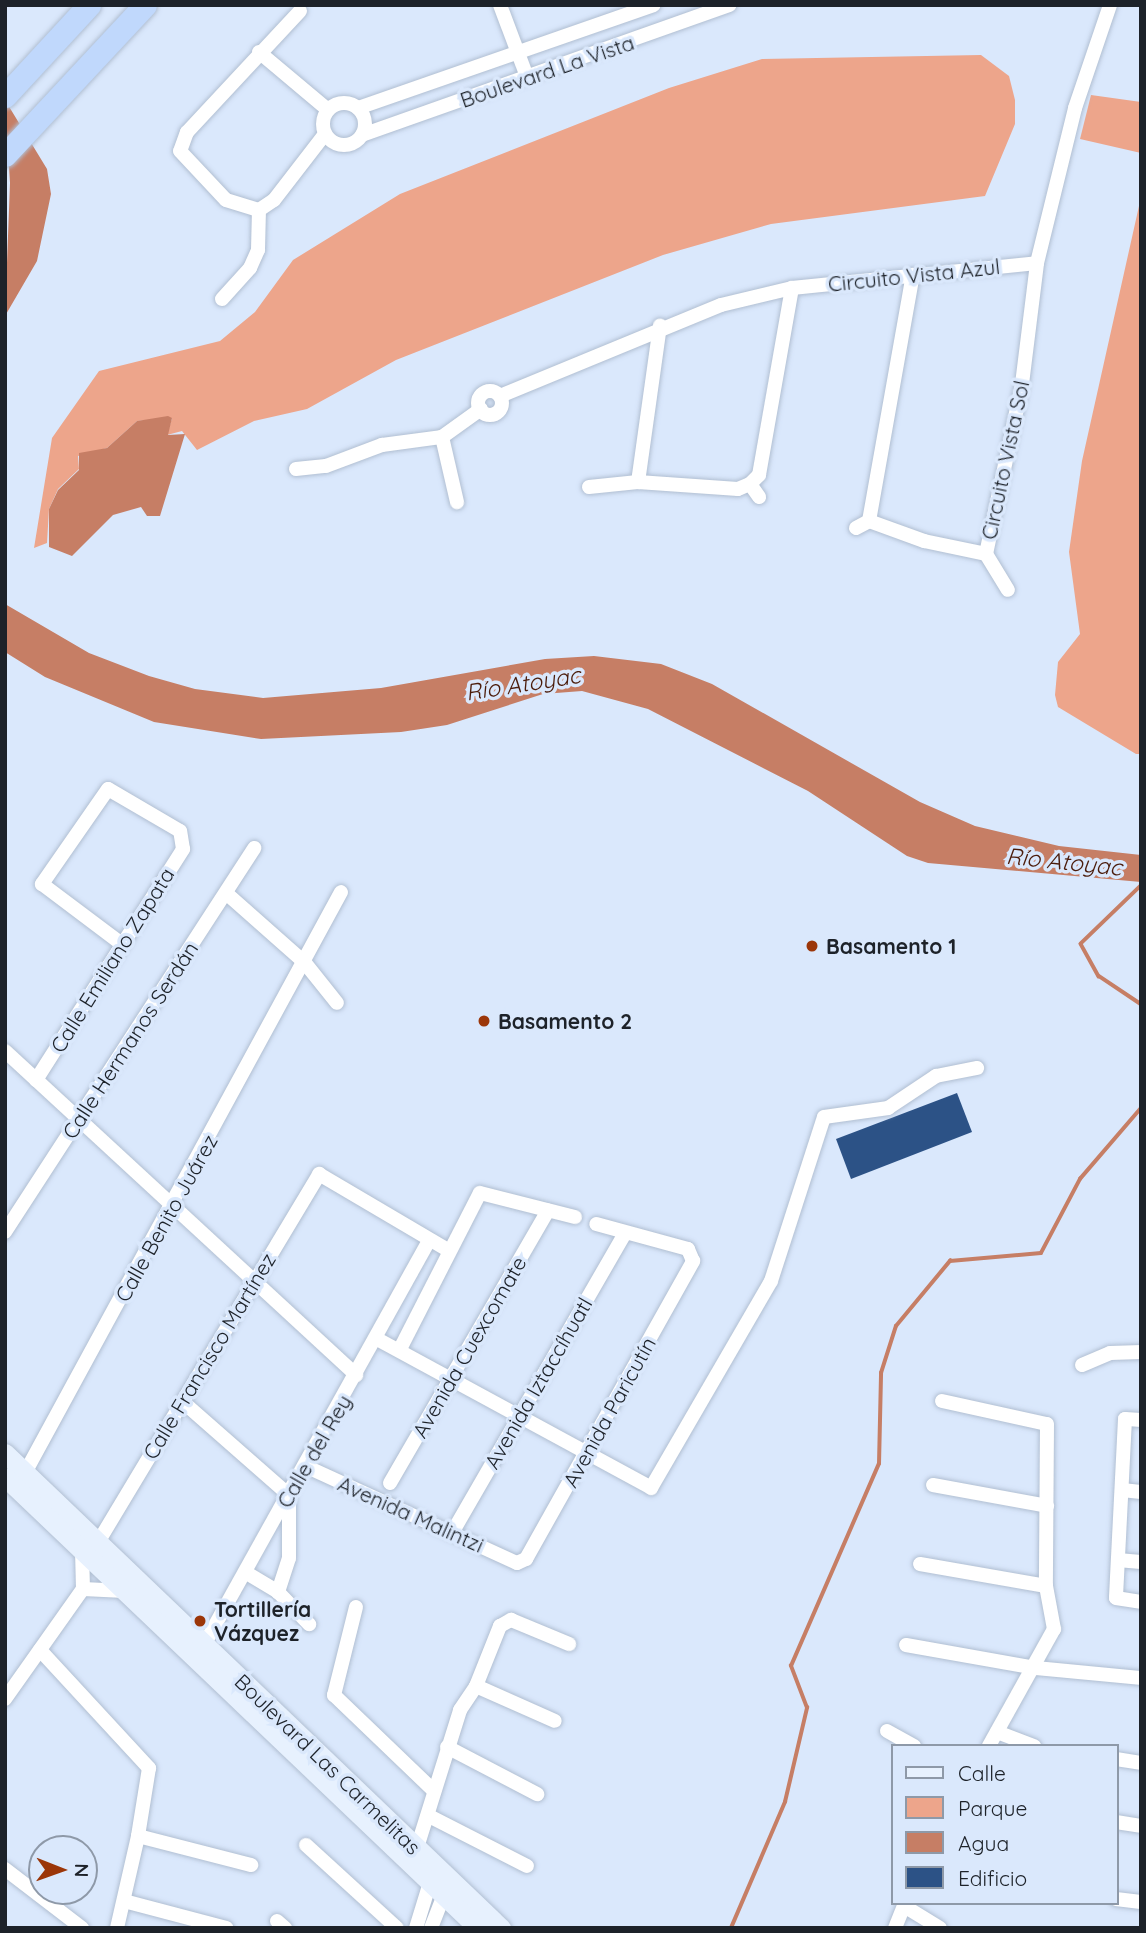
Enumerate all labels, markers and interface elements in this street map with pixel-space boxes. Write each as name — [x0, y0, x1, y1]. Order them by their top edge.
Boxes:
street label: Boulevard La Vista — [457, 29, 637, 113]
street label: Circuito Vista Azul — [827, 253, 1001, 297]
street label: Circuito Vista Sol — [976, 378, 1034, 542]
water label: Río Atoyac — [464, 661, 582, 707]
water label: Río Atoyac — [1005, 842, 1123, 882]
street label: Calle Emiliano Zapata — [45, 863, 179, 1057]
place label: Basamento 1 — [826, 933, 956, 959]
street label: Calle Hermanos Serdán — [57, 937, 203, 1143]
marker: Basamento 1 — [804, 938, 820, 954]
place label: Basamento 2 — [498, 1008, 632, 1034]
marker: Basamento 2 — [476, 1013, 492, 1029]
street label: Calle Benito Juárez — [110, 1130, 222, 1306]
street label: Calle Francisco Martínez — [137, 1248, 281, 1464]
street label: Avenida Cuexcomate — [407, 1252, 531, 1442]
street label: Avenida Iztaccíhuatl — [479, 1293, 597, 1473]
street label: Avenida Paricutín — [557, 1332, 661, 1492]
street label: Calle del Rey — [272, 1390, 356, 1512]
street label: Avenida Malintzi — [334, 1471, 488, 1557]
place label: Tortillería Vázquez — [214, 1596, 311, 1646]
marker: Tortillería Vázquez — [192, 1613, 208, 1629]
street label: Boulevard Las Carmelitas — [230, 1669, 426, 1859]
legend — [890, 1744, 1118, 1905]
text: Calle — [958, 1760, 1006, 1786]
text: Parque — [958, 1795, 1027, 1821]
text: Agua — [958, 1830, 1009, 1856]
north arrow — [28, 1835, 98, 1905]
text: N — [70, 1863, 94, 1878]
text: Edificio — [958, 1865, 1027, 1891]

